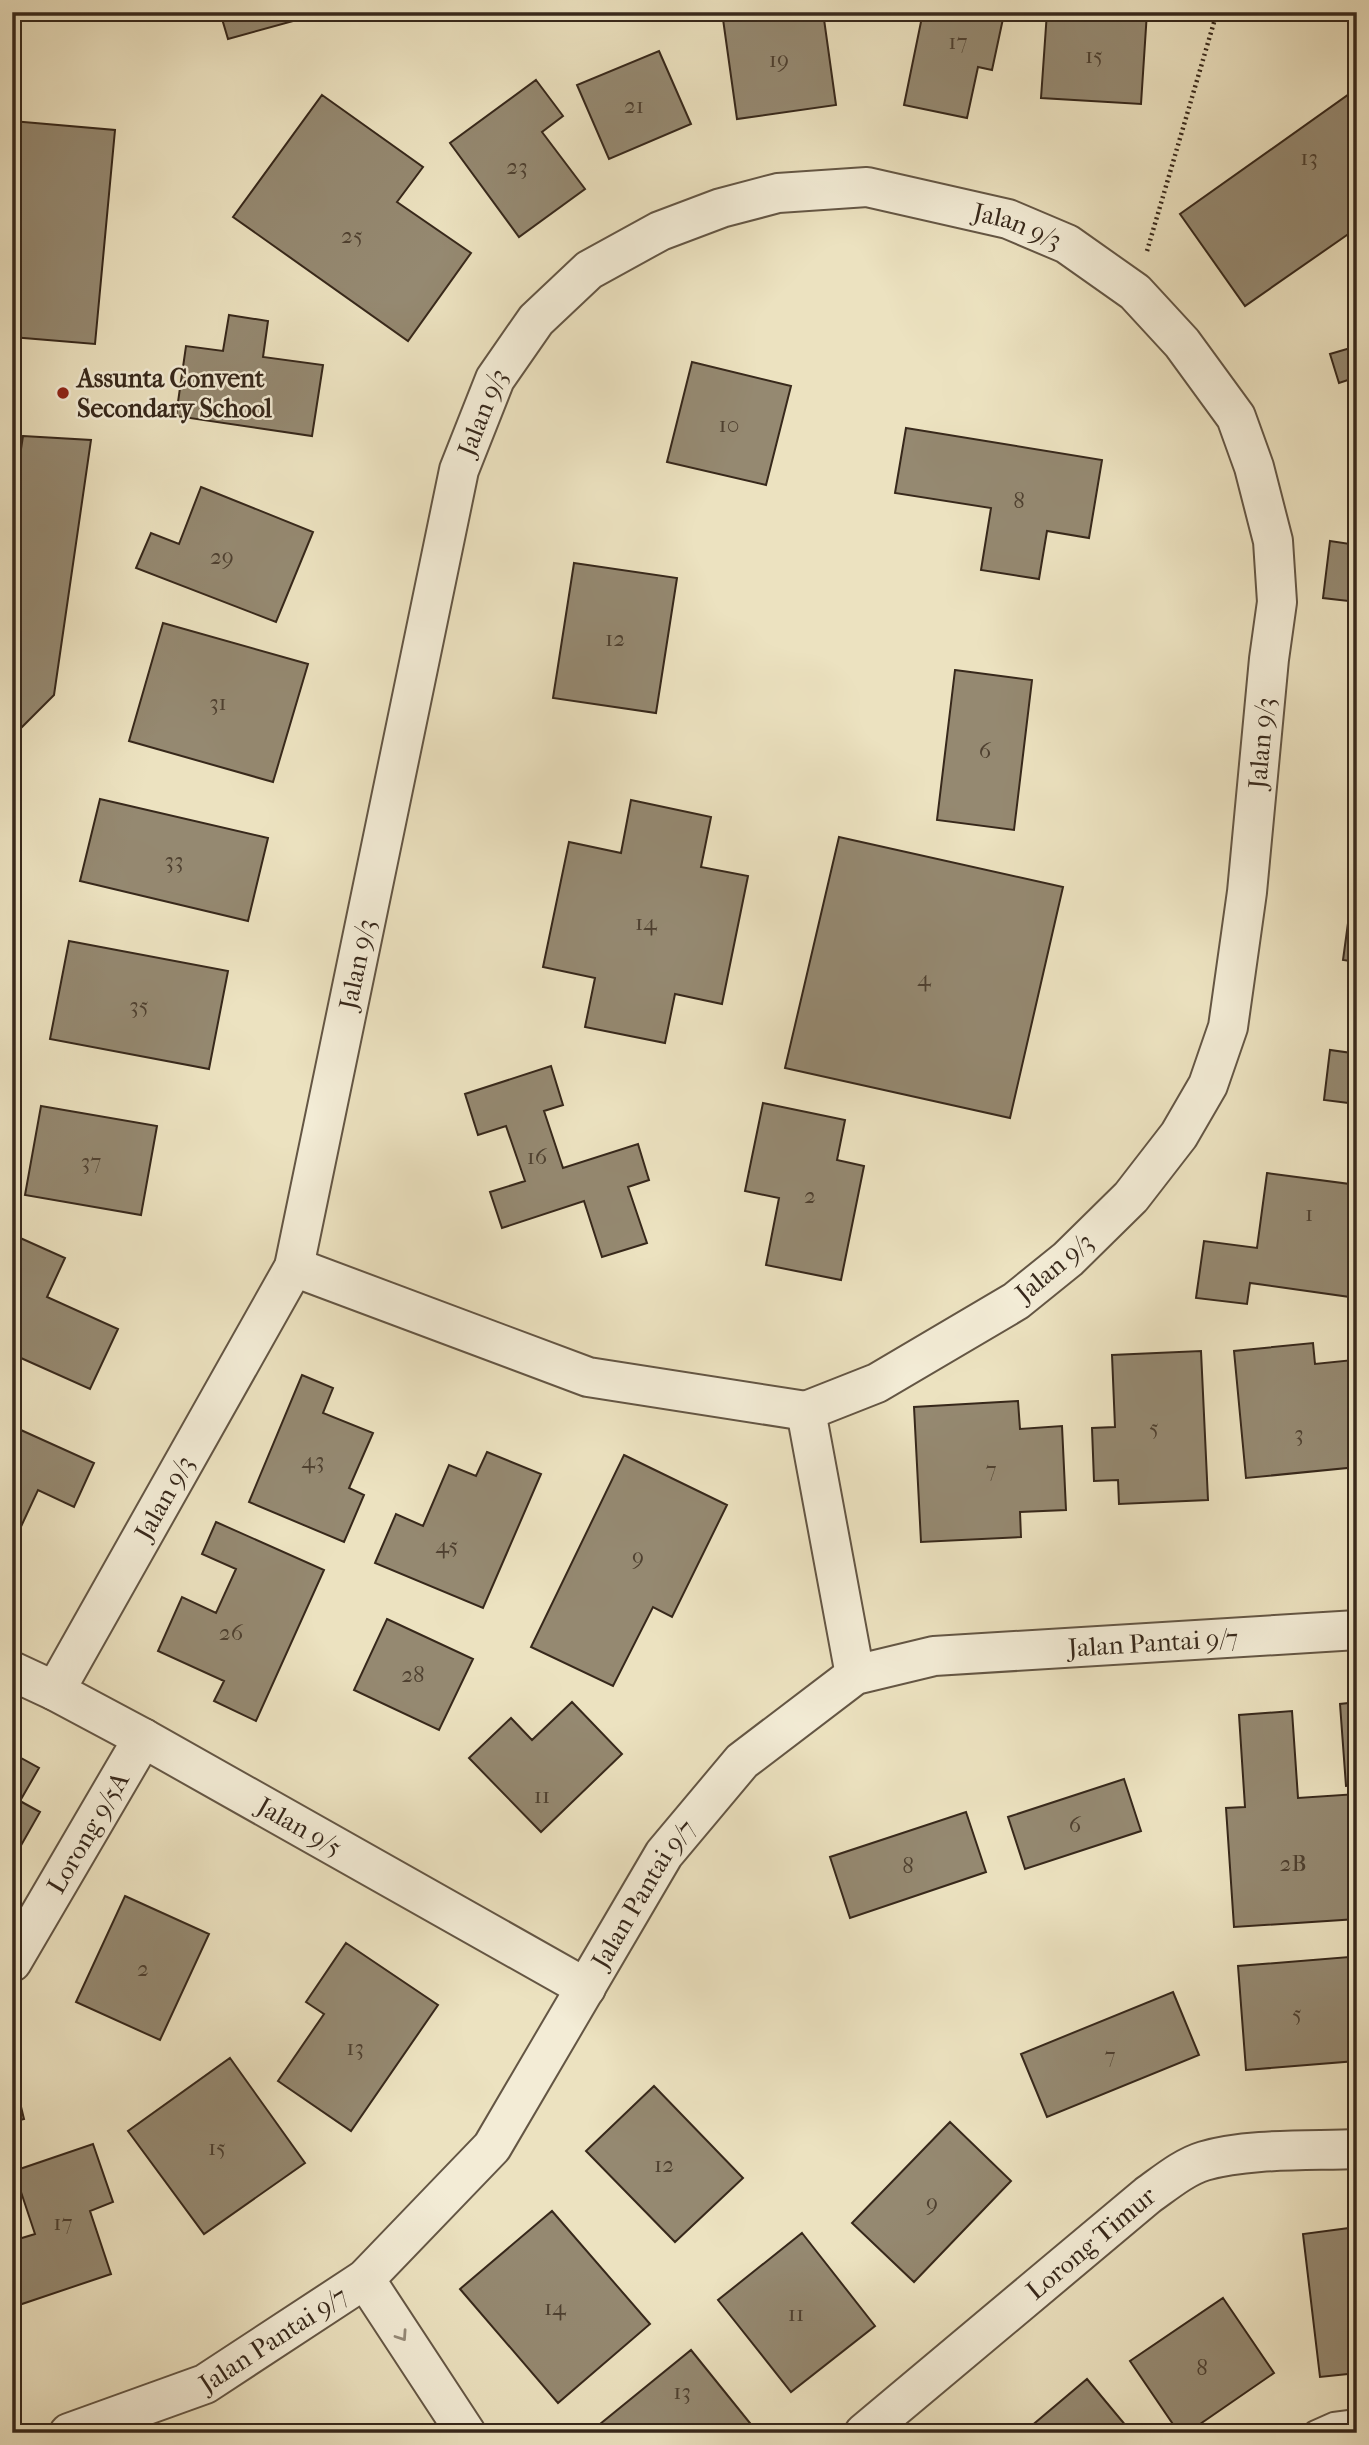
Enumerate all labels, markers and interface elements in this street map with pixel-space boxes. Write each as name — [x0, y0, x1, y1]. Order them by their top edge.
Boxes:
house number: 17 — [948, 28, 968, 55]
house number: 15 — [1085, 42, 1103, 69]
house number: 19 — [769, 46, 789, 73]
house number: 21 — [624, 92, 644, 119]
house number: 13 — [1300, 144, 1318, 171]
house number: 23 — [506, 153, 528, 180]
street label: Jalan 9/3 — [968, 196, 1066, 256]
house number: 25 — [341, 222, 363, 249]
street label: Jalan 9/3 — [450, 362, 514, 462]
place label: Assunta Convent Secondary School — [75, 363, 273, 424]
marker: Assunta Convent Secondary School — [55, 385, 71, 401]
house number: 10 — [719, 411, 739, 438]
house number: 8 — [1013, 487, 1025, 514]
house number: 29 — [210, 543, 234, 570]
house number: 12 — [605, 625, 625, 652]
house number: 31 — [209, 689, 227, 716]
street label: Jalan 9/3 — [1242, 696, 1281, 792]
house number: 6 — [979, 737, 992, 764]
house number: 33 — [165, 847, 183, 874]
house number: 14 — [635, 909, 658, 936]
street label: Jalan 9/3 — [332, 916, 382, 1014]
house number: 4 — [917, 965, 932, 992]
house number: 35 — [129, 992, 149, 1019]
house number: 16 — [527, 1143, 548, 1170]
house number: 37 — [81, 1148, 101, 1175]
house number: 2 — [804, 1182, 816, 1209]
house number: 1 — [1305, 1200, 1313, 1227]
street label: Jalan 9/3 — [1008, 1226, 1099, 1310]
house number: 5 — [1149, 1414, 1159, 1441]
house number: 3 — [1294, 1420, 1304, 1447]
house number: 43 — [301, 1447, 325, 1474]
street label: Jalan 9/3 — [127, 1450, 200, 1547]
house number: 7 — [985, 1456, 997, 1483]
house number: 45 — [436, 1532, 459, 1559]
house number: 9 — [632, 1543, 644, 1570]
house number: 26 — [219, 1619, 244, 1646]
street label: Jalan Pantai 9/7 — [1065, 1622, 1239, 1664]
house number: 28 — [401, 1661, 425, 1688]
street label: Lorong 9/5A — [41, 1766, 136, 1899]
house number: 11 — [534, 1782, 550, 1809]
street label: Jalan 9/5 — [250, 1790, 347, 1863]
house number: 6 — [1069, 1811, 1082, 1838]
street label: Jalan Pantai 9/7 — [584, 1813, 702, 1976]
house number: 2B — [1280, 1850, 1306, 1877]
house number: 8 — [902, 1852, 914, 1879]
house number: 2 — [137, 1955, 149, 1982]
house number: 5 — [1292, 2000, 1302, 2027]
house number: 13 — [346, 2034, 364, 2061]
house number: 7 — [1104, 2042, 1116, 2069]
house number: 15 — [208, 2134, 226, 2161]
house number: 12 — [654, 2151, 674, 2178]
street label: Lorong Timur — [1020, 2180, 1162, 2306]
house number: 9 — [926, 2189, 938, 2216]
house number: 17 — [53, 2209, 73, 2236]
street label: Jalan Pantai 9/7 — [192, 2280, 353, 2401]
house number: 14 — [544, 2294, 567, 2321]
house number: 11 — [788, 2300, 804, 2327]
one-way arrow — [394, 2328, 406, 2341]
house number: 8 — [1196, 2354, 1208, 2381]
house number: 13 — [673, 2378, 691, 2405]

